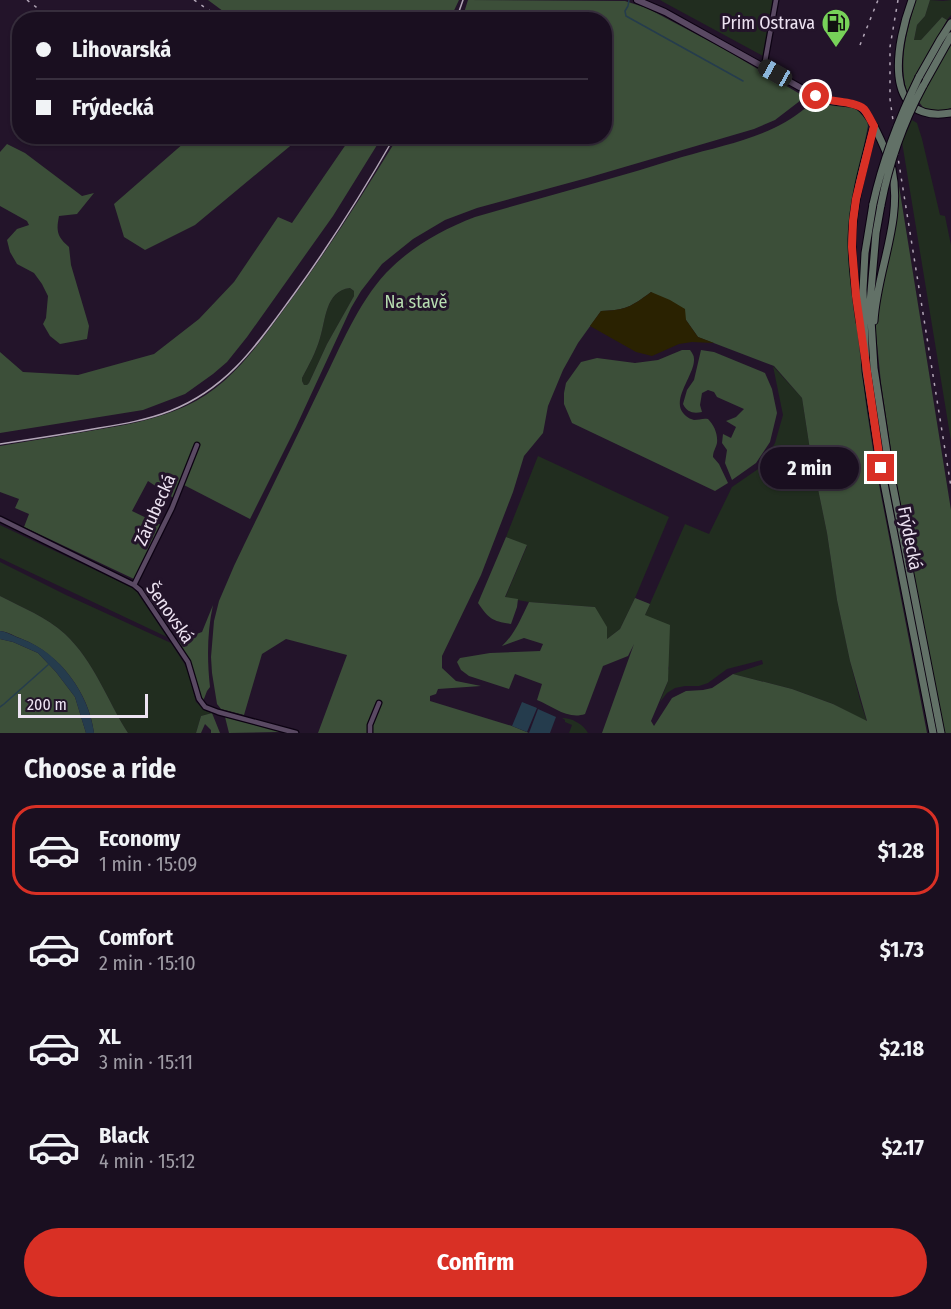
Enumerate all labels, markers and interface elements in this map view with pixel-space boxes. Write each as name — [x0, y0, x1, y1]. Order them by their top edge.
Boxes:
fuel station icon: Prim Ostrava — [820, 7, 852, 49]
place label: Prim Ostrava — [721, 12, 815, 34]
text: Lihovarská — [72, 36, 171, 63]
car — [755, 56, 795, 90]
route start — [802, 82, 829, 109]
text: Frýdecká — [72, 94, 154, 121]
park label: Na stavě — [385, 291, 448, 313]
callout: 2 min — [761, 447, 860, 489]
route end — [867, 454, 894, 481]
text: 2 min — [787, 456, 832, 480]
street label: Zárubecká — [130, 471, 181, 549]
street label: Frýdecká — [893, 504, 927, 572]
street label: Šenovská — [141, 578, 199, 648]
scale bar — [18, 691, 148, 718]
text: 200 m — [27, 695, 67, 714]
text: Choose a ride — [24, 753, 176, 785]
icon: car — [27, 823, 81, 877]
text: Economy — [99, 825, 180, 852]
text: $1.28 — [878, 837, 924, 864]
text: 1 min · 15:09 — [99, 852, 197, 876]
icon: car — [27, 922, 81, 976]
text: Comfort — [99, 924, 173, 951]
text: $1.73 — [880, 936, 924, 963]
text: 2 min · 15:10 — [99, 951, 196, 975]
icon: car — [27, 1021, 81, 1075]
text: XL — [99, 1023, 121, 1050]
text: $2.18 — [879, 1035, 924, 1062]
text: 3 min · 15:11 — [99, 1050, 193, 1074]
icon: car — [27, 1120, 81, 1174]
text: Black — [99, 1122, 149, 1149]
text: $2.17 — [882, 1134, 924, 1161]
text: 4 min · 15:12 — [99, 1149, 195, 1173]
button: Confirm — [24, 1228, 927, 1297]

